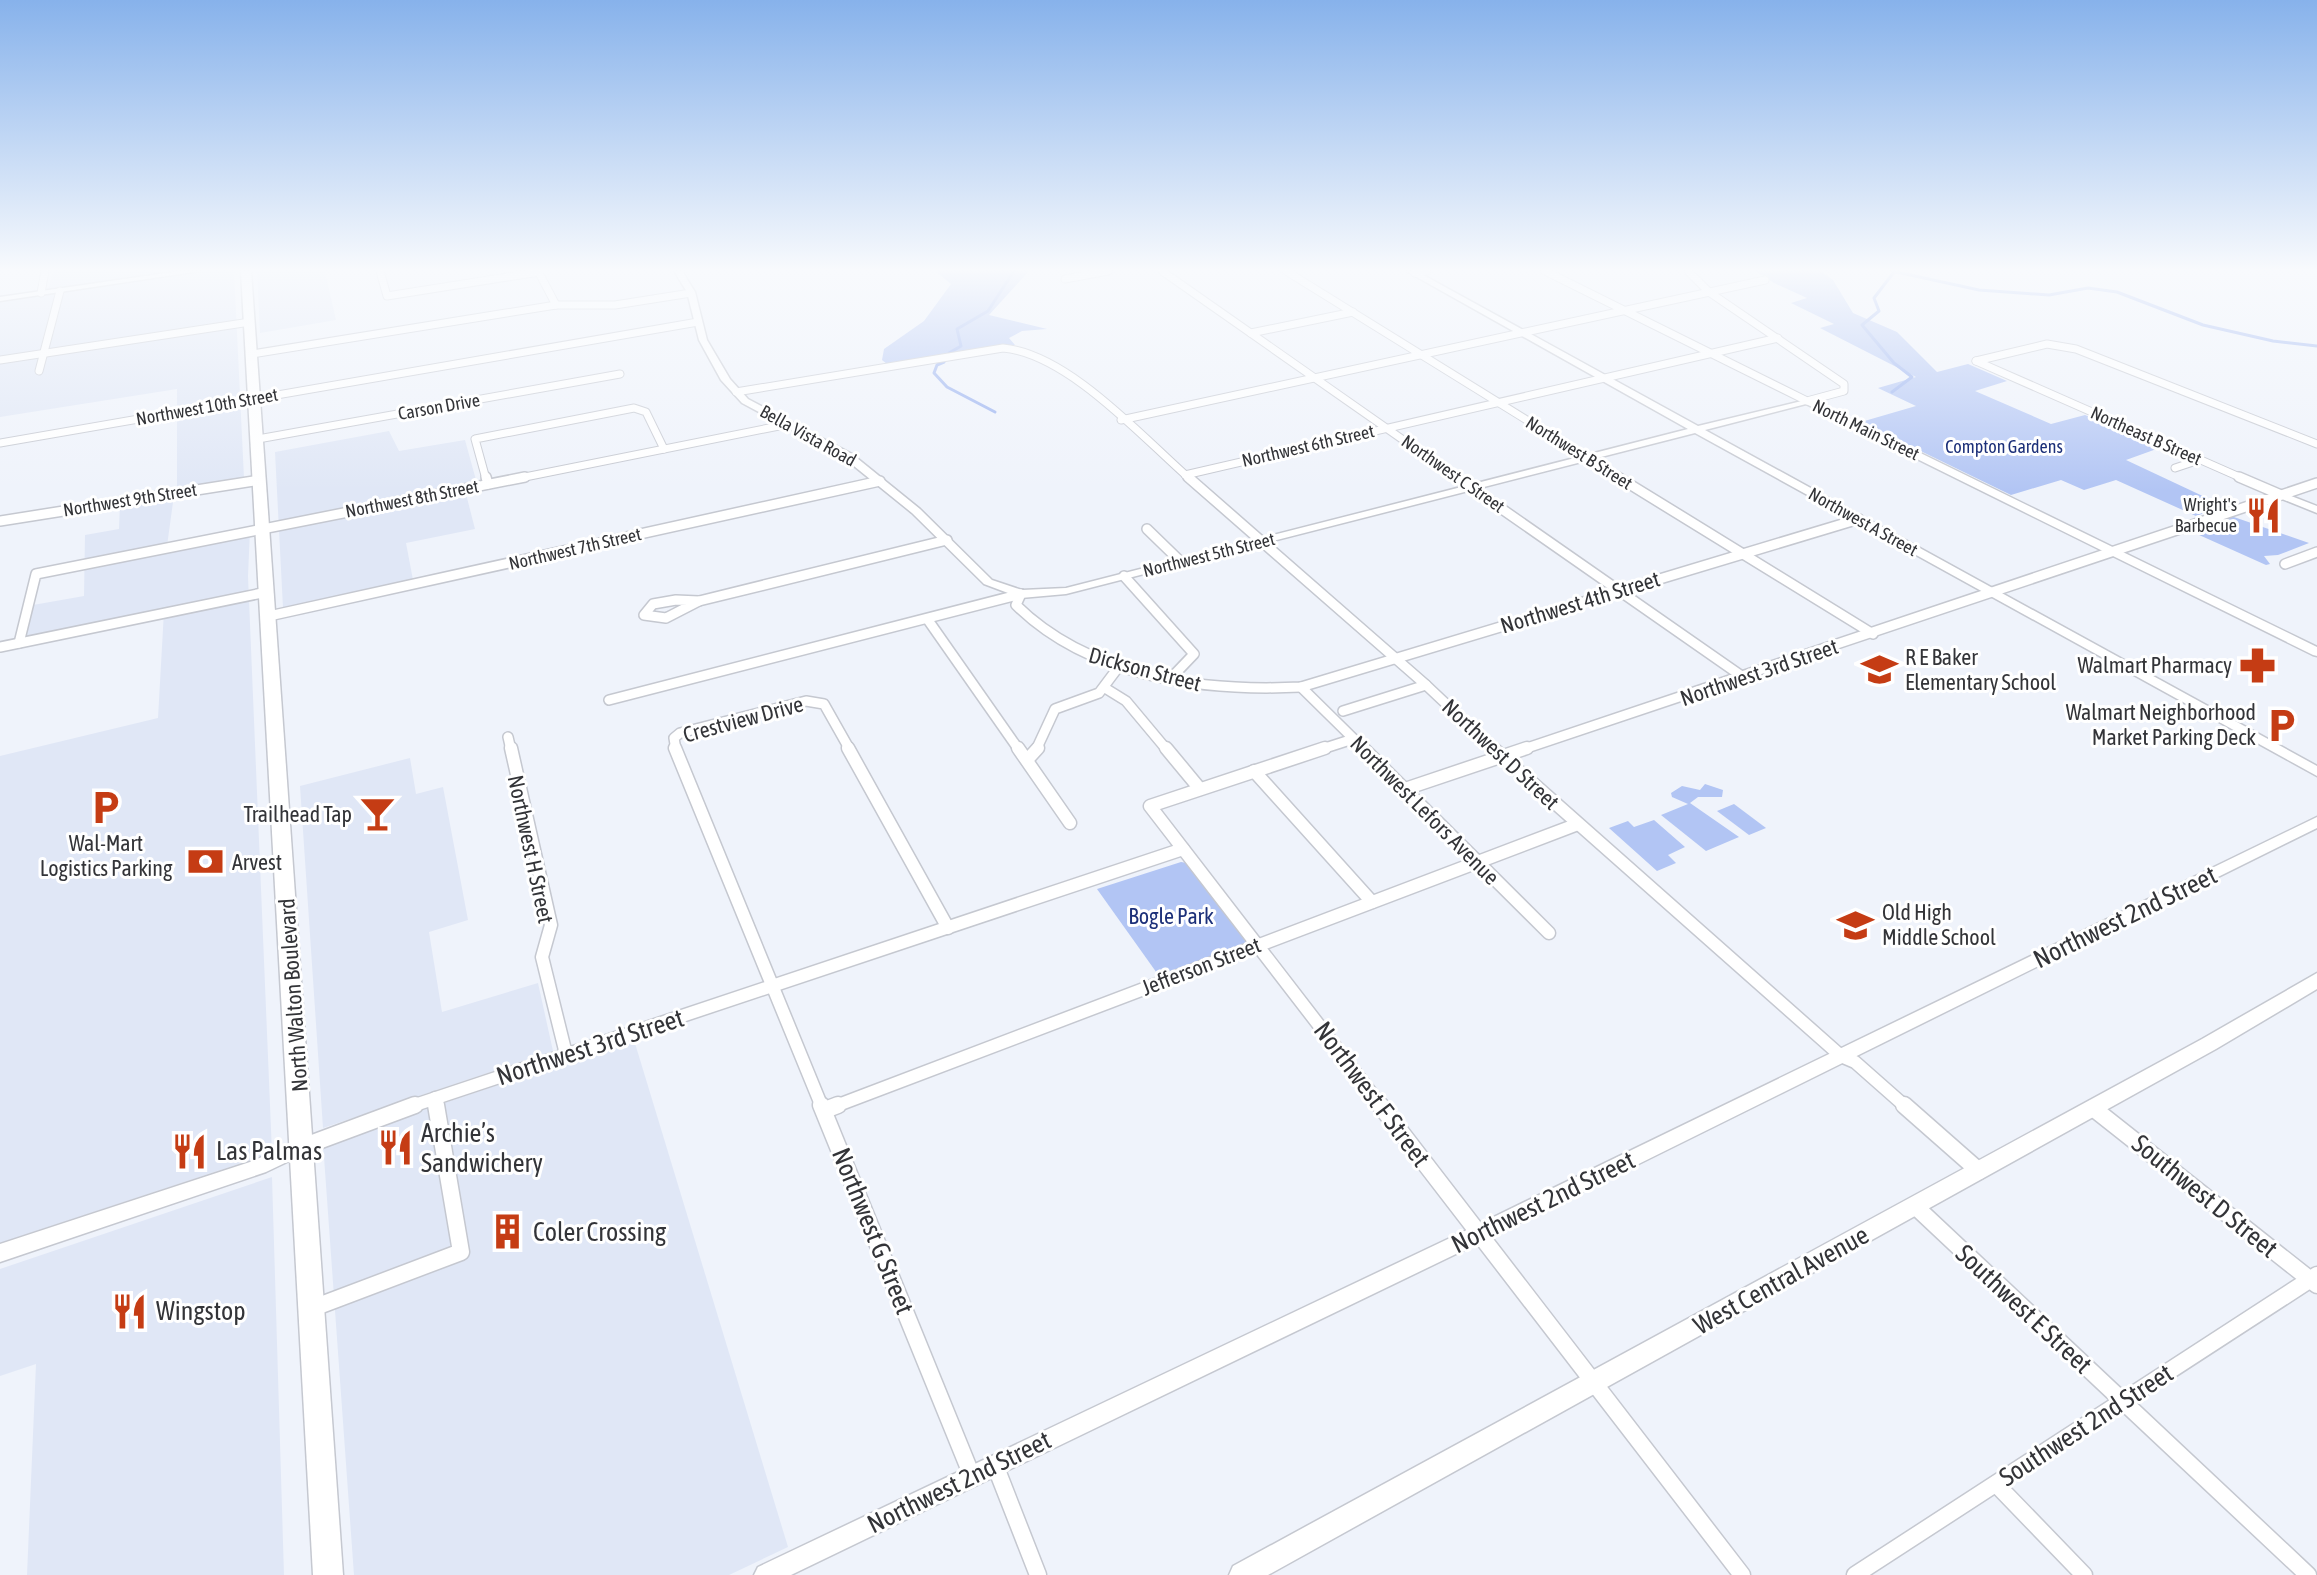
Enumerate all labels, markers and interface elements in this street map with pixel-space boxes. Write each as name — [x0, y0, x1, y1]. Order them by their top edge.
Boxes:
street label: Northwest 10th Street — [134, 384, 279, 429]
street label: Carson Drive — [396, 389, 481, 424]
street label: North Main Street — [1810, 395, 1923, 464]
street label: Bella Vista Road — [756, 400, 860, 471]
street label: Northeast B Street — [2087, 402, 2205, 469]
street label: Northwest B Street — [1522, 412, 1636, 494]
street label: Northwest 6th Street — [1240, 420, 1376, 471]
street label: Northwest C Street — [1398, 430, 1509, 517]
park label: Compton Gardens — [1945, 436, 2063, 457]
street label: Northwest 8th Street — [344, 475, 480, 522]
street label: Northwest 9th Street — [62, 479, 198, 520]
street label: Northwest A Street — [1805, 483, 1922, 560]
place label: Wright's Barbecue — [2175, 494, 2237, 536]
restaurant icon: Wright's Barbecue — [2244, 496, 2282, 534]
street label: Northwest 7th Street — [507, 523, 643, 574]
street label: Northwest 5th Street — [1141, 528, 1277, 581]
street label: Northwest 4th Street — [1497, 565, 1663, 639]
street label: Northwest 3rd Street — [1677, 633, 1841, 711]
street label: Dickson Street — [1086, 642, 1204, 696]
place label: R E Baker Elementary School — [1905, 644, 2056, 695]
pharmacy icon: Walmart Pharmacy — [2239, 646, 2277, 684]
school or university icon: R E Baker Elementary School — [1860, 651, 1898, 689]
place label: Walmart Pharmacy — [2078, 652, 2232, 678]
street label: Crestview Drive — [680, 690, 806, 748]
street label: Northwest D Street — [1437, 693, 1565, 815]
place label: Walmart Neighborhood Market Parking Deck — [2066, 699, 2256, 750]
parking icon: Walmart Neighborhood Market Parking Deck — [2263, 706, 2301, 744]
street label: Northwest Lefors Avenue — [1345, 730, 1505, 890]
street label: Northwest H Street — [503, 773, 559, 925]
parking icon: Wal-Mart Logistics Parking — [87, 788, 125, 826]
bar icon: Trailhead Tap — [359, 795, 397, 833]
place label: Trailhead Tap — [243, 801, 352, 827]
place label: Wal-Mart Logistics Parking — [40, 830, 173, 881]
bank icon: Arvest — [187, 843, 225, 881]
place label: Arvest — [232, 849, 282, 875]
street label: Northwest 2nd Street — [2028, 860, 2222, 974]
street label: North Walton Boulevard — [273, 897, 313, 1093]
place label: Old High Middle School — [1882, 899, 1996, 950]
park label: Bogle Park — [1128, 903, 1214, 929]
school or university icon: Old High Middle School — [1837, 906, 1875, 944]
street label: Jefferson Street — [1138, 931, 1264, 1001]
street label: Northwest 3rd Street — [493, 1003, 687, 1091]
street label: Northwest F Street — [1308, 1016, 1436, 1172]
place label: Archie’s Sandwichery — [421, 1118, 543, 1178]
street label: Southwest D Street — [2126, 1128, 2284, 1264]
restaurant icon: Archie’s Sandwichery — [376, 1129, 414, 1167]
restaurant icon: Las Palmas — [171, 1132, 209, 1170]
place label: Las Palmas — [216, 1136, 322, 1166]
street label: Northwest G Street — [826, 1143, 920, 1319]
street label: Northwest 2nd Street — [1446, 1145, 1640, 1259]
building icon: Coler Crossing — [488, 1213, 526, 1251]
place label: Coler Crossing — [533, 1217, 667, 1247]
street label: West Central Avenue — [1688, 1220, 1874, 1340]
street label: Southwest E Street — [1950, 1238, 2098, 1380]
restaurant icon: Wingstop — [111, 1292, 149, 1330]
place label: Wingstop — [156, 1296, 246, 1326]
street label: Southwest 2nd Street — [1994, 1358, 2178, 1492]
street label: Northwest 2nd Street — [862, 1425, 1056, 1539]

